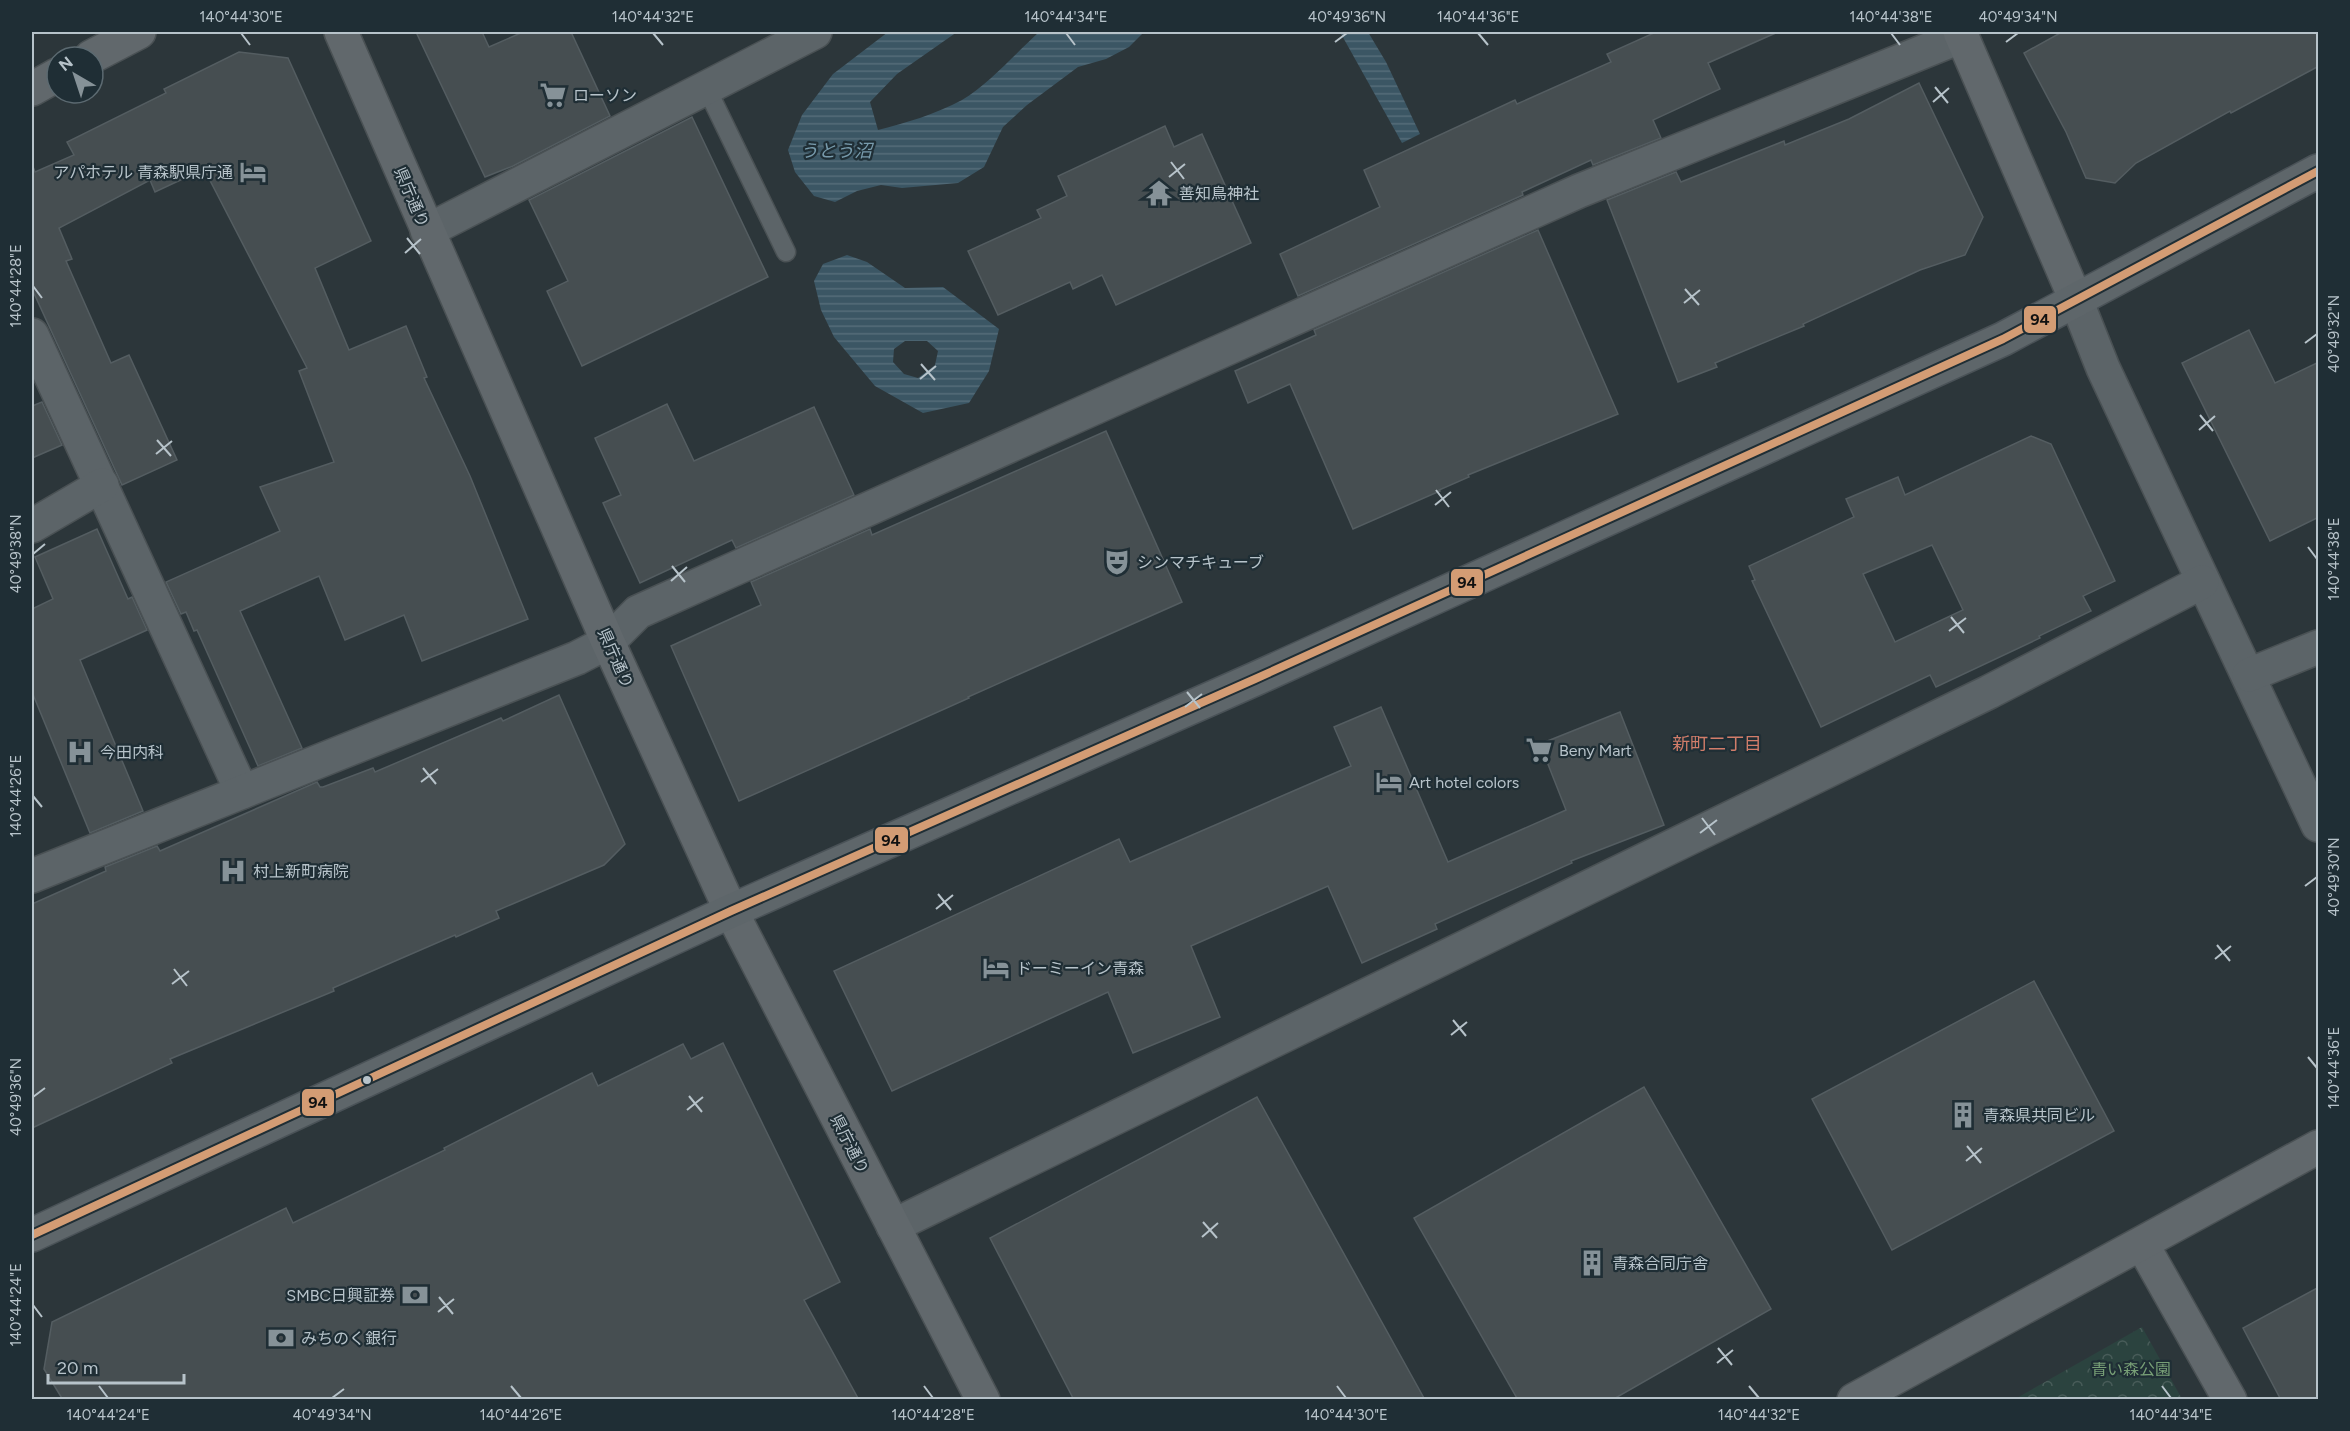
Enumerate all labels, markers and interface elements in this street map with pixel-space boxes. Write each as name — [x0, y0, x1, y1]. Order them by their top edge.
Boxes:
text: 140°44'30"E — [199, 8, 283, 26]
text: 140°44'32"E — [612, 8, 694, 26]
text: 140°44'34"E — [1024, 8, 1108, 26]
text: 40°49'36"N — [1308, 8, 1386, 26]
text: 140°44'36"E — [1437, 8, 1519, 26]
text: 140°44'38"E — [1849, 8, 1933, 26]
text: 40°49'34"N — [1978, 8, 2058, 26]
north arrow — [45, 45, 105, 105]
text: N — [55, 52, 77, 75]
supermarket icon: ローソン — [538, 80, 568, 110]
place label: ローソン — [573, 86, 637, 105]
water label: うとう沼 — [800, 140, 875, 162]
hotel icon: アパホテル 青森駅県庁通 — [238, 157, 268, 187]
place label: アパホテル 青森駅県庁通 — [53, 163, 233, 182]
street label: 県庁通り — [390, 164, 433, 230]
temple icon: 善知鳥神社 — [1144, 178, 1174, 208]
place label: 善知鳥神社 — [1179, 184, 1259, 203]
text: 140°44'28"E — [7, 244, 25, 328]
text: 40°49'32"N — [2325, 295, 2343, 373]
line badge: 94 — [2023, 305, 2057, 334]
text: 94 — [2030, 310, 2050, 329]
text: 40°49'38"N — [7, 514, 25, 594]
text: 140°44'38"E — [2325, 517, 2343, 601]
theatre icon: シンマチキューブ — [1102, 547, 1132, 577]
place label: シンマチキューブ — [1137, 553, 1264, 572]
line badge: 94 — [1450, 568, 1484, 597]
text: 94 — [1457, 573, 1477, 592]
street label: 県庁通り — [594, 625, 637, 691]
district label: 新町二丁目 — [1672, 733, 1762, 755]
supermarket icon: Beny Mart — [1524, 735, 1554, 765]
hospital icon: 今田内科 — [65, 737, 95, 767]
place label: Beny Mart — [1559, 741, 1632, 760]
place label: 今田内科 — [100, 743, 164, 762]
text: 140°44'26"E — [7, 755, 25, 837]
hotel icon: Art hotel colors — [1374, 767, 1404, 797]
place label: Art hotel colors — [1409, 773, 1519, 792]
line badge: 94 — [874, 826, 909, 854]
text: 94 — [881, 831, 901, 850]
text: 40°49'30"N — [2325, 837, 2343, 917]
hospital icon: 村上新町病院 — [218, 856, 248, 886]
place label: 村上新町病院 — [253, 862, 349, 881]
hotel icon: ドーミーイン青森 — [981, 953, 1011, 983]
place label: ドーミーイン青森 — [1016, 959, 1144, 978]
text: 140°44'36"E — [2325, 1027, 2343, 1109]
text: 40°49'36"N — [7, 1058, 25, 1136]
unlabelled marker — [361, 1074, 373, 1086]
line badge: 94 — [301, 1088, 335, 1117]
text: 94 — [308, 1093, 328, 1112]
building icon: 青森県共同ビル — [1948, 1100, 1978, 1130]
place label: 青森県共同ビル — [1983, 1106, 2095, 1125]
street label: 県庁通り — [827, 1111, 873, 1177]
building icon: 青森合同庁舎 — [1577, 1248, 1607, 1278]
place label: 青森合同庁舎 — [1612, 1254, 1708, 1273]
text: 140°44'24"E — [7, 1263, 25, 1347]
bank icon: SMBC日興証券 — [400, 1280, 430, 1310]
place label: SMBC日興証券 — [286, 1286, 395, 1305]
bank icon: みちのく銀行 — [266, 1323, 296, 1353]
place label: みちのく銀行 — [301, 1329, 397, 1348]
scale bar — [48, 1347, 184, 1385]
text: 20 m — [57, 1357, 98, 1379]
park label: 青い森公園 — [2091, 1360, 2171, 1379]
text: 140°44'24"E — [66, 1406, 150, 1424]
text: 40°49'34"N — [292, 1406, 372, 1424]
text: 140°44'26"E — [480, 1406, 562, 1424]
text: 140°44'28"E — [891, 1406, 975, 1424]
text: 140°44'30"E — [1304, 1406, 1388, 1424]
text: 140°44'32"E — [1718, 1406, 1800, 1424]
text: 140°44'34"E — [2129, 1406, 2213, 1424]

